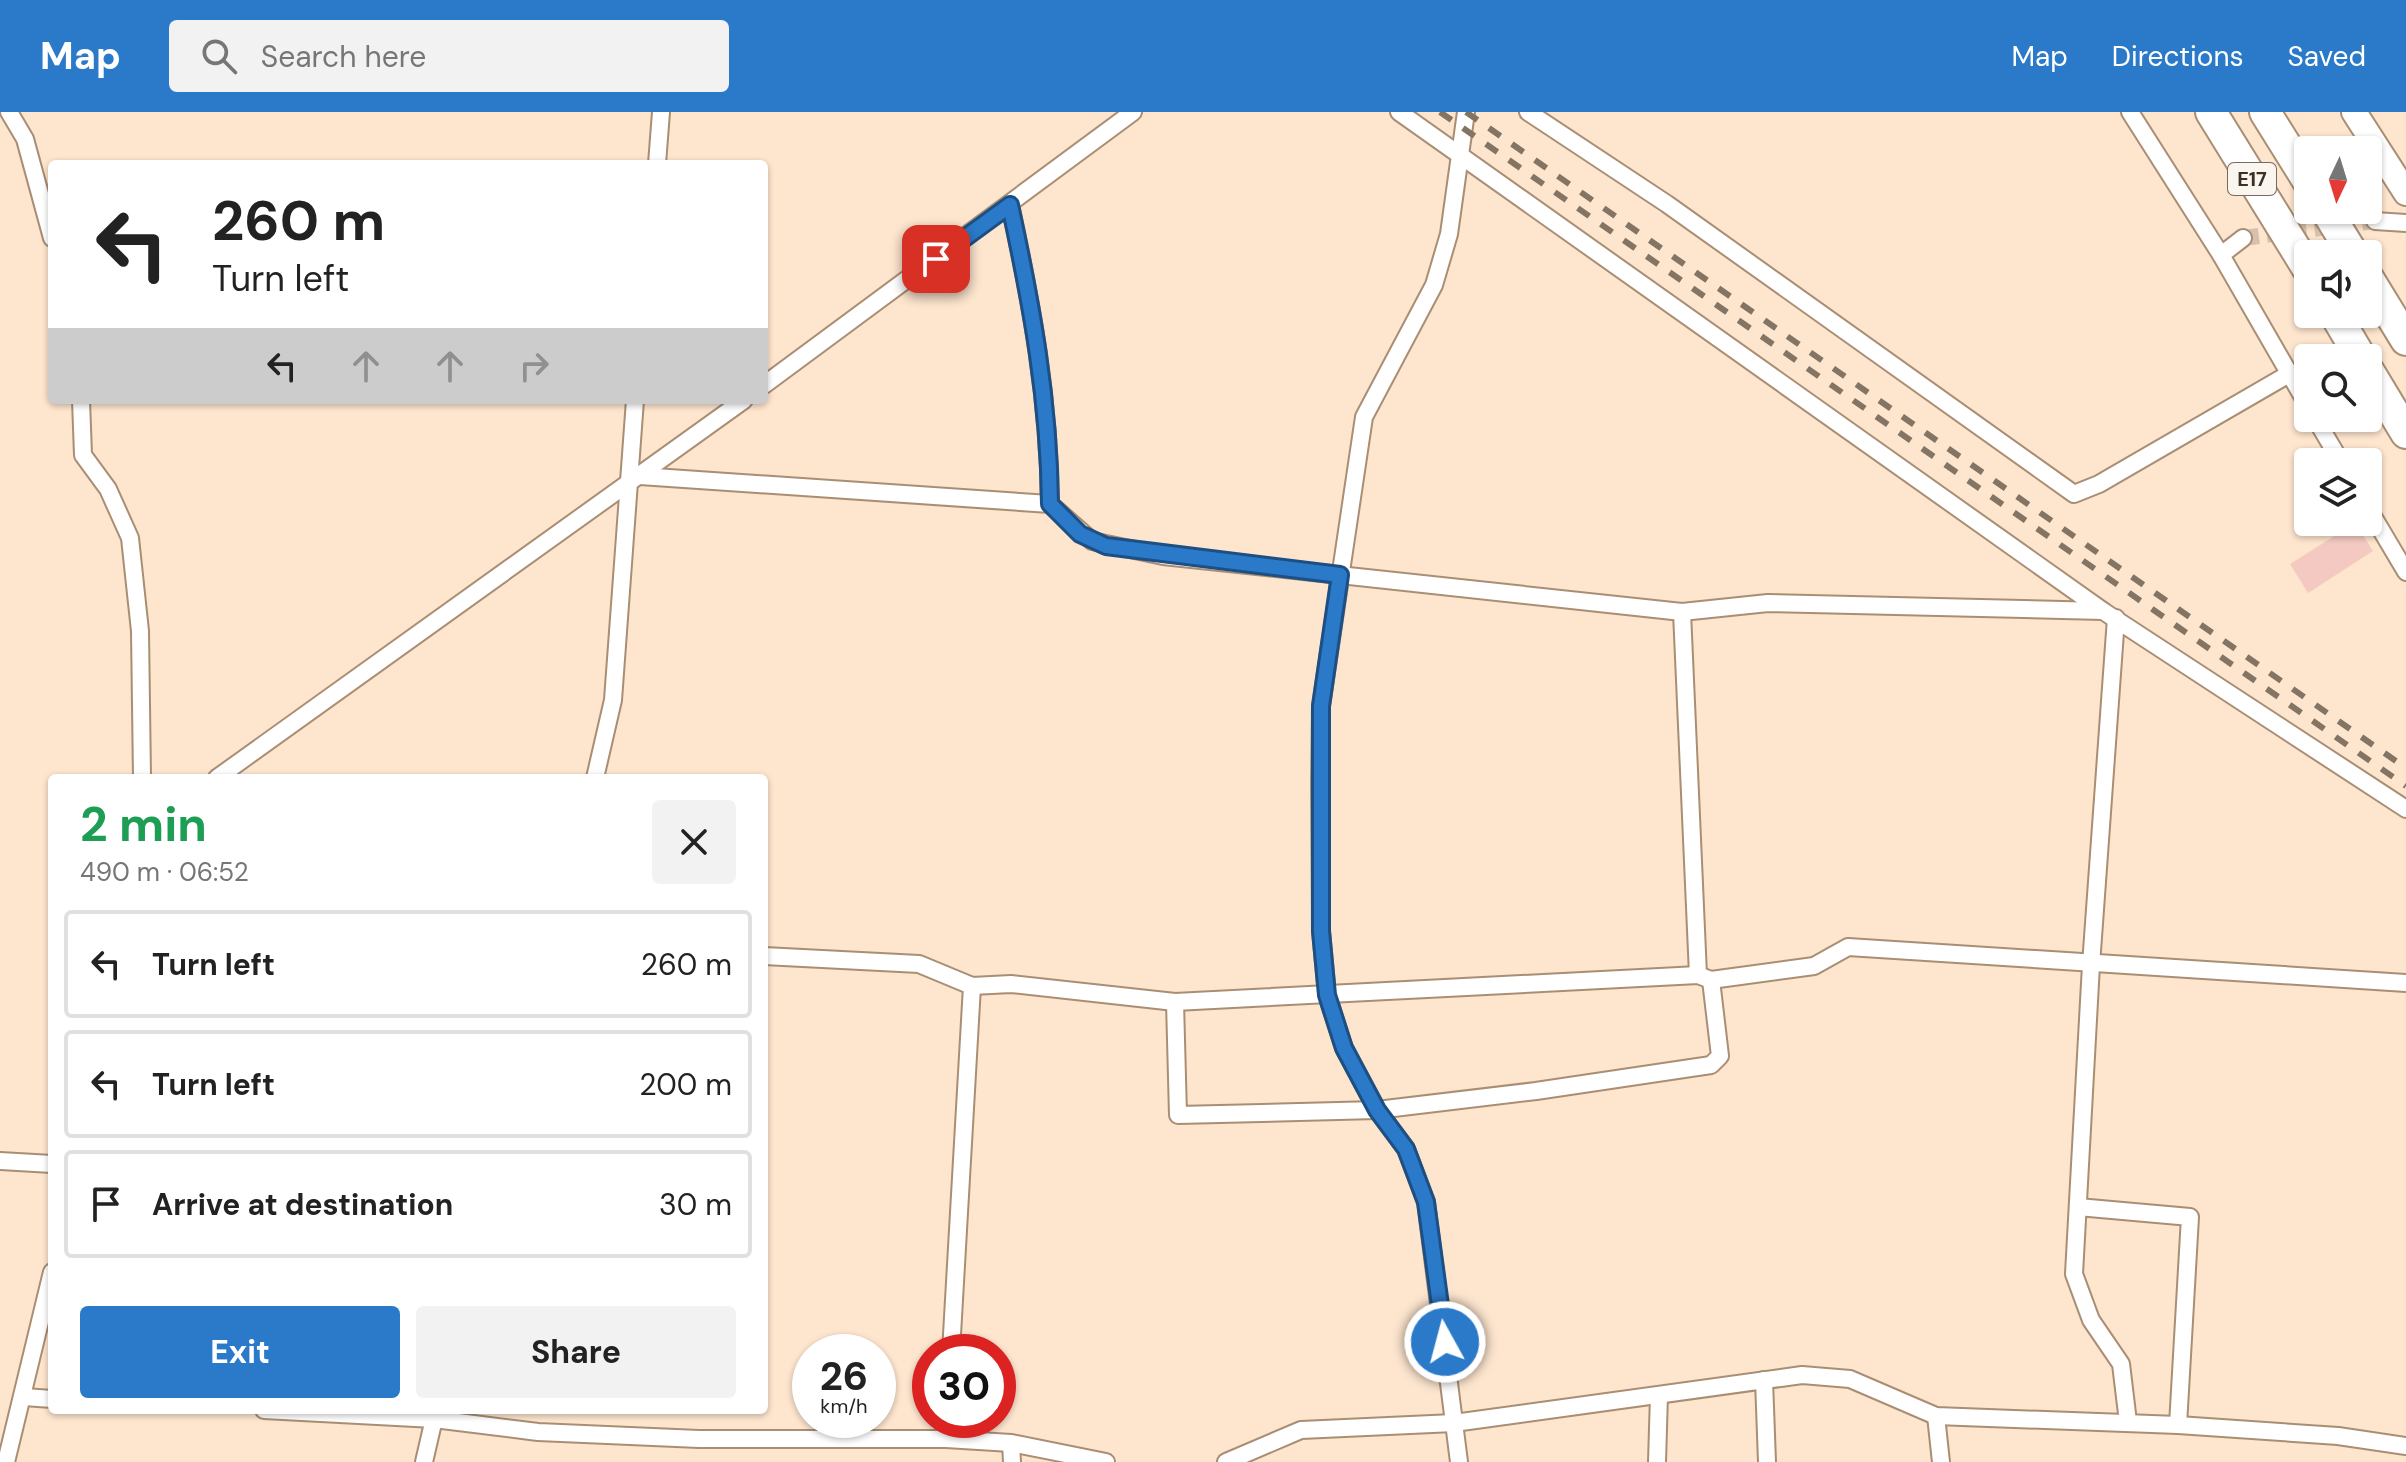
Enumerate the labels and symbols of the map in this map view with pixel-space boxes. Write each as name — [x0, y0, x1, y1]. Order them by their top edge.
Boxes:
north arrow — [2294, 136, 2382, 224]
road number: E17 — [2228, 163, 2276, 195]
pin — [902, 225, 970, 293]
position arrow — [1403, 1300, 1487, 1384]
speed limit sign: 30 — [912, 1334, 1016, 1438]

